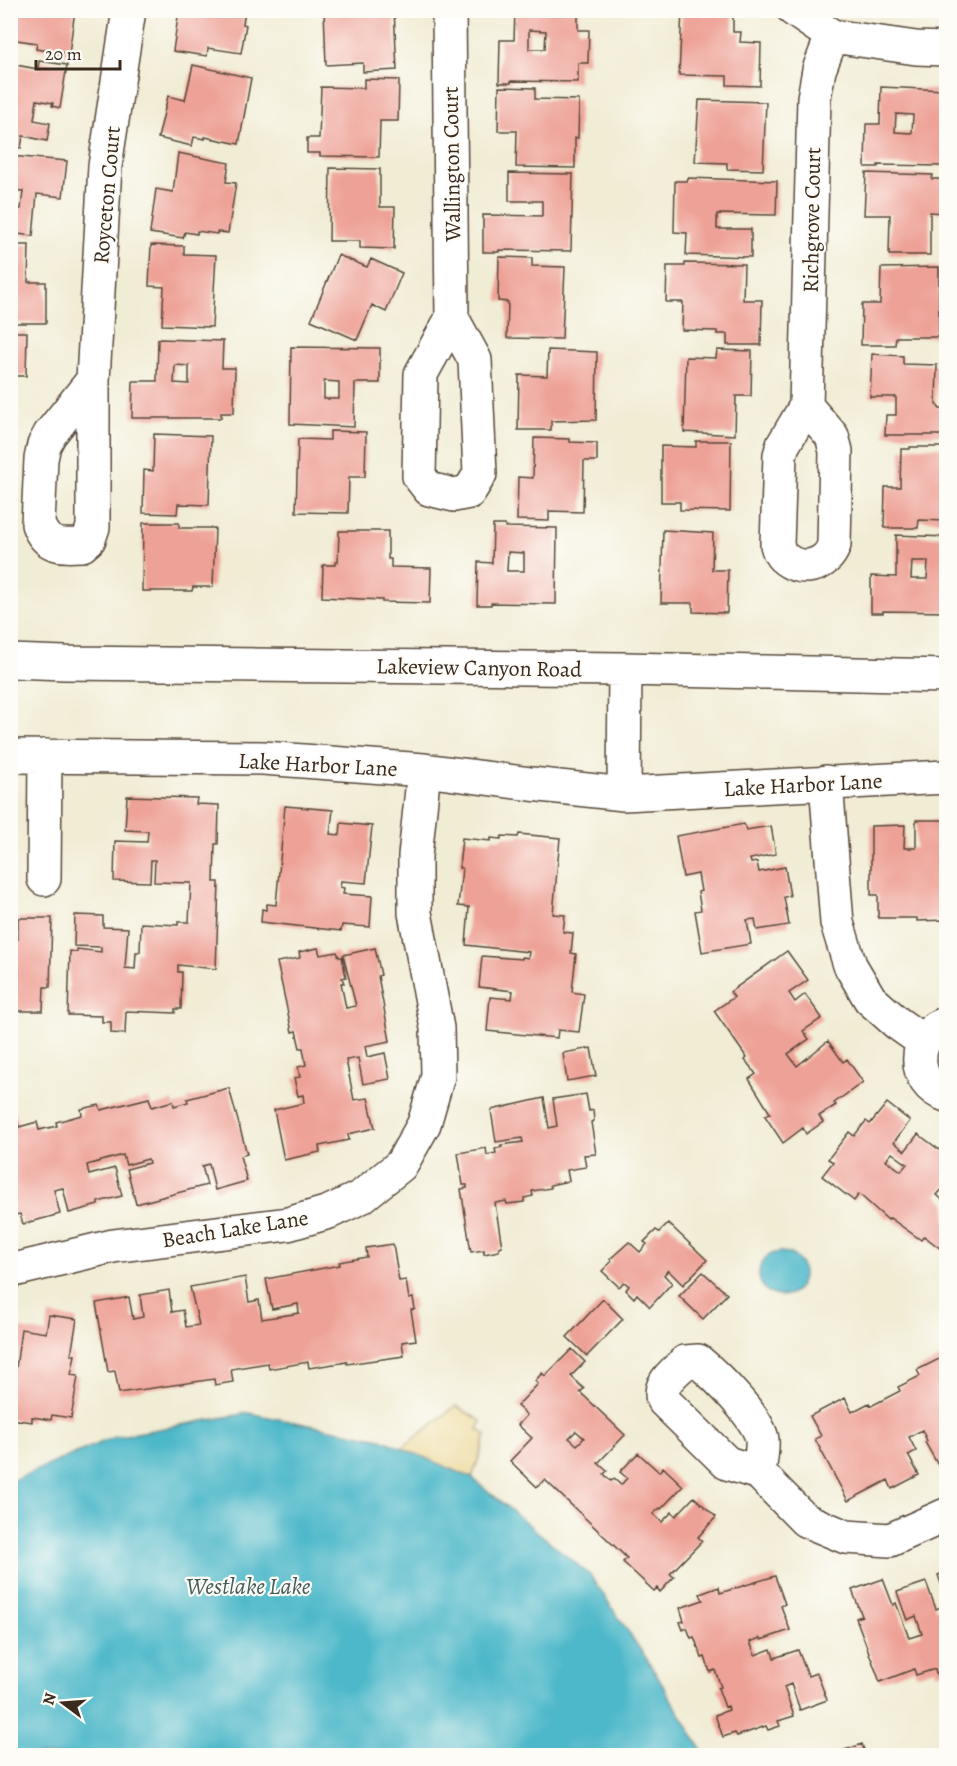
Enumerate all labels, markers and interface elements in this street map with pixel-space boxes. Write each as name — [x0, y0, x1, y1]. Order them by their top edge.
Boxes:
scale bar — [36, 33, 120, 71]
text: 20 m — [45, 42, 82, 66]
street label: Wallington Court — [436, 86, 468, 243]
street label: Royceton Court — [86, 125, 128, 265]
street label: Richgrove Court — [796, 147, 828, 293]
street label: Lakeview Canyon Road — [376, 651, 582, 685]
street label: Lake Harbor Lane — [238, 746, 398, 784]
street label: Lake Harbor Lane — [723, 766, 883, 804]
street label: Beach Lake Lane — [160, 1203, 311, 1255]
water label: Westlake Lake — [186, 1570, 311, 1602]
north arrow — [33, 1673, 93, 1733]
text: N — [37, 1690, 62, 1708]

